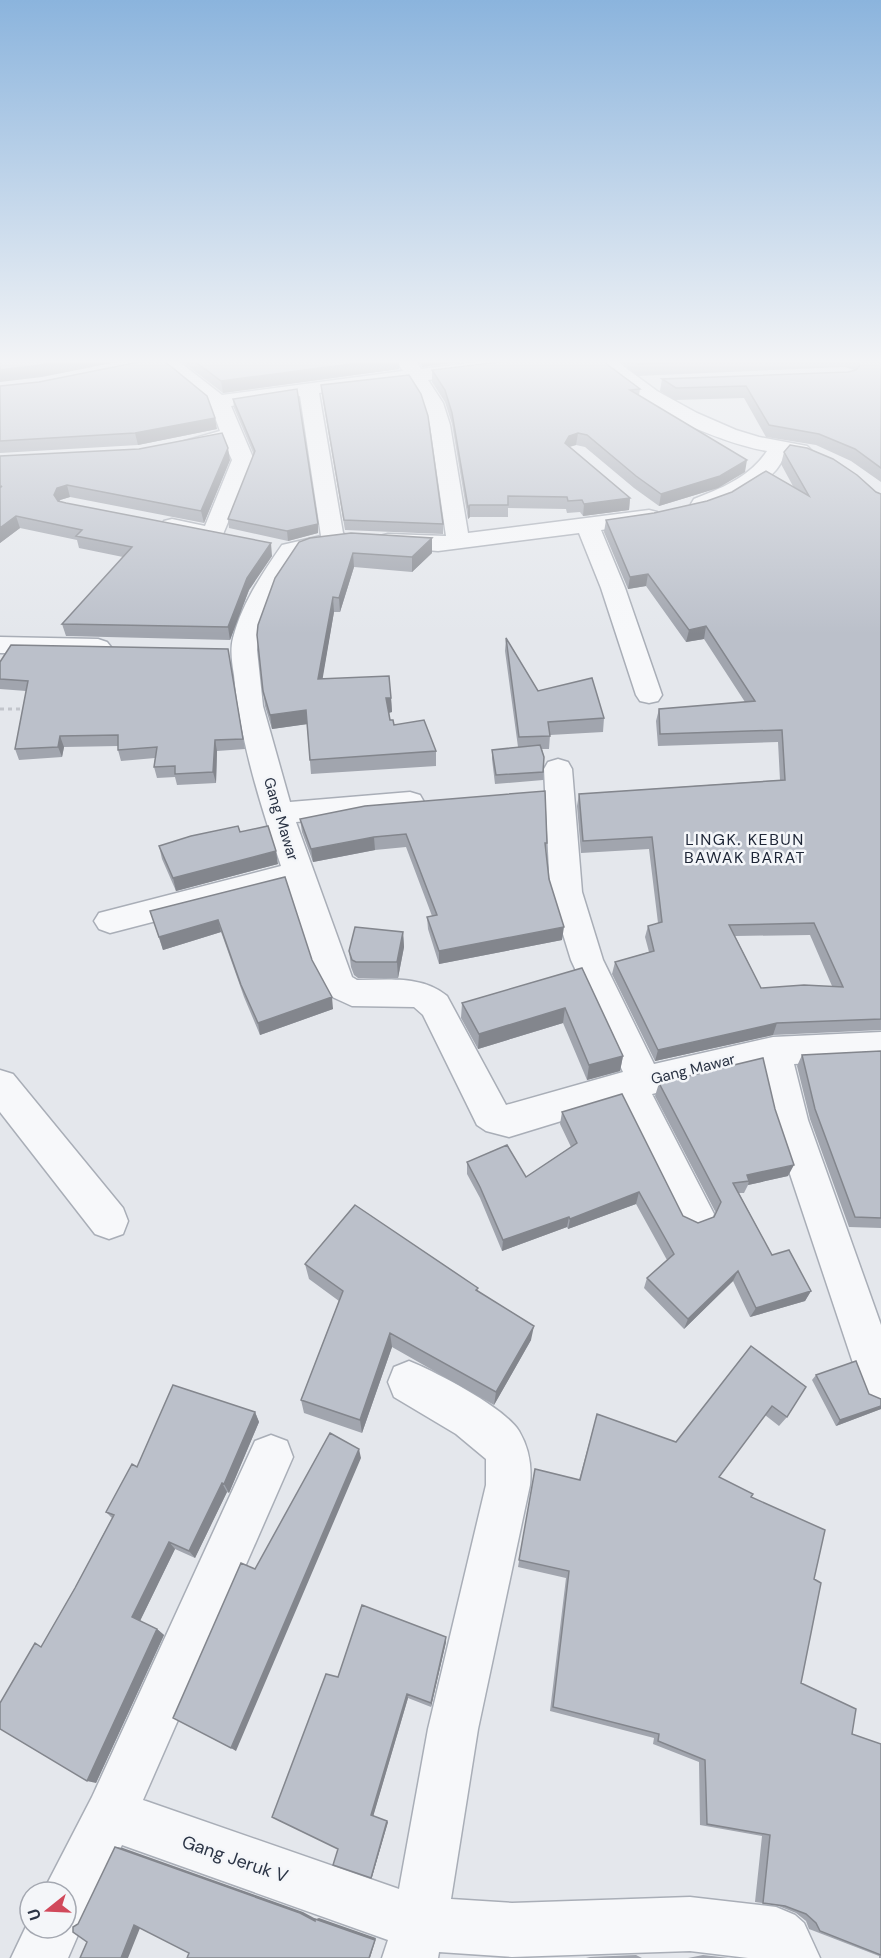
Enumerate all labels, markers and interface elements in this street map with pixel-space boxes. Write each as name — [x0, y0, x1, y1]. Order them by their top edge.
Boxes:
street label: Gang Mawar — [259, 775, 303, 863]
district label: LINGK. KEBUN BAWAK BARAT — [684, 829, 806, 868]
street label: Gang Mawar — [649, 1049, 738, 1089]
street label: Gang Jeruk V — [179, 1830, 291, 1888]
north arrow — [18, 1880, 78, 1940]
text: U — [23, 1906, 46, 1923]

